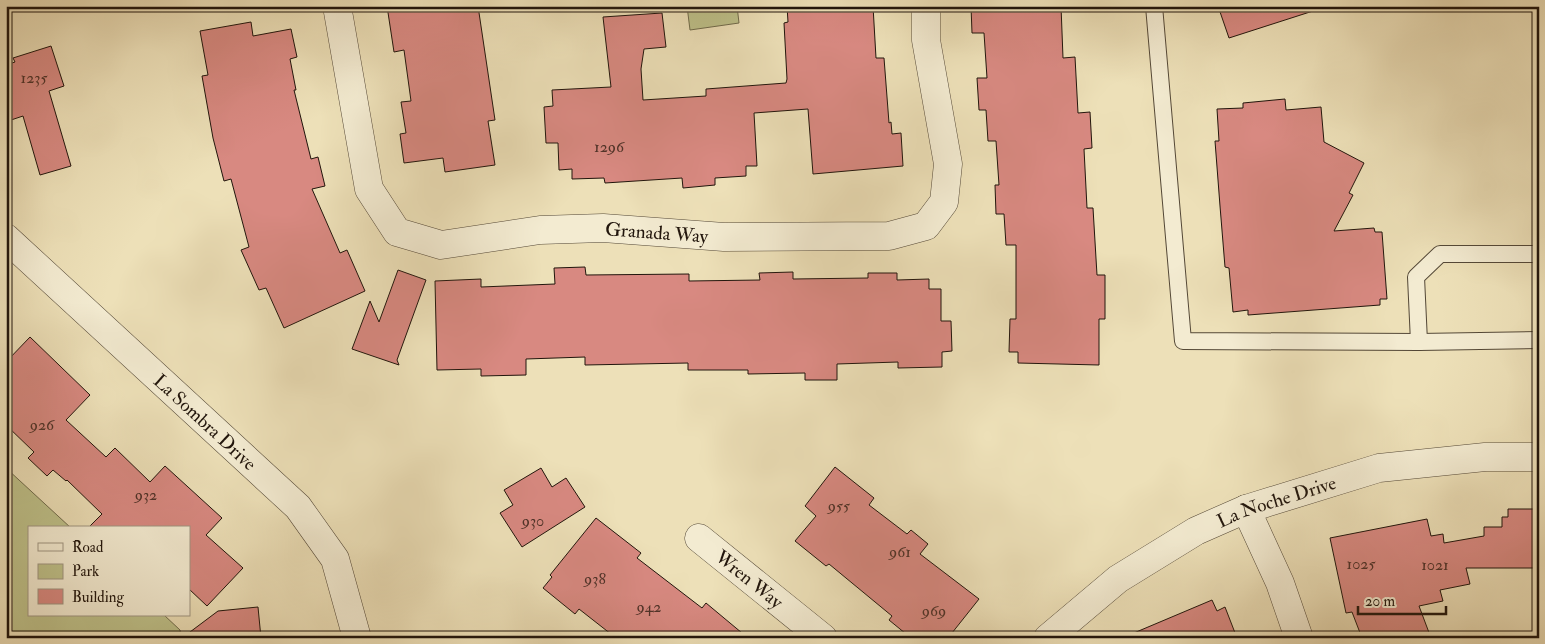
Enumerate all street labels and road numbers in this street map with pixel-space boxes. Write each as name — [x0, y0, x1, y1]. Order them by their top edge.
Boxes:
street label: Granada Way — [604, 217, 710, 249]
street label: La Sombra Drive — [148, 369, 261, 476]
street label: La Noche Drive — [1213, 471, 1339, 533]
street label: Wren Way — [709, 544, 788, 614]

